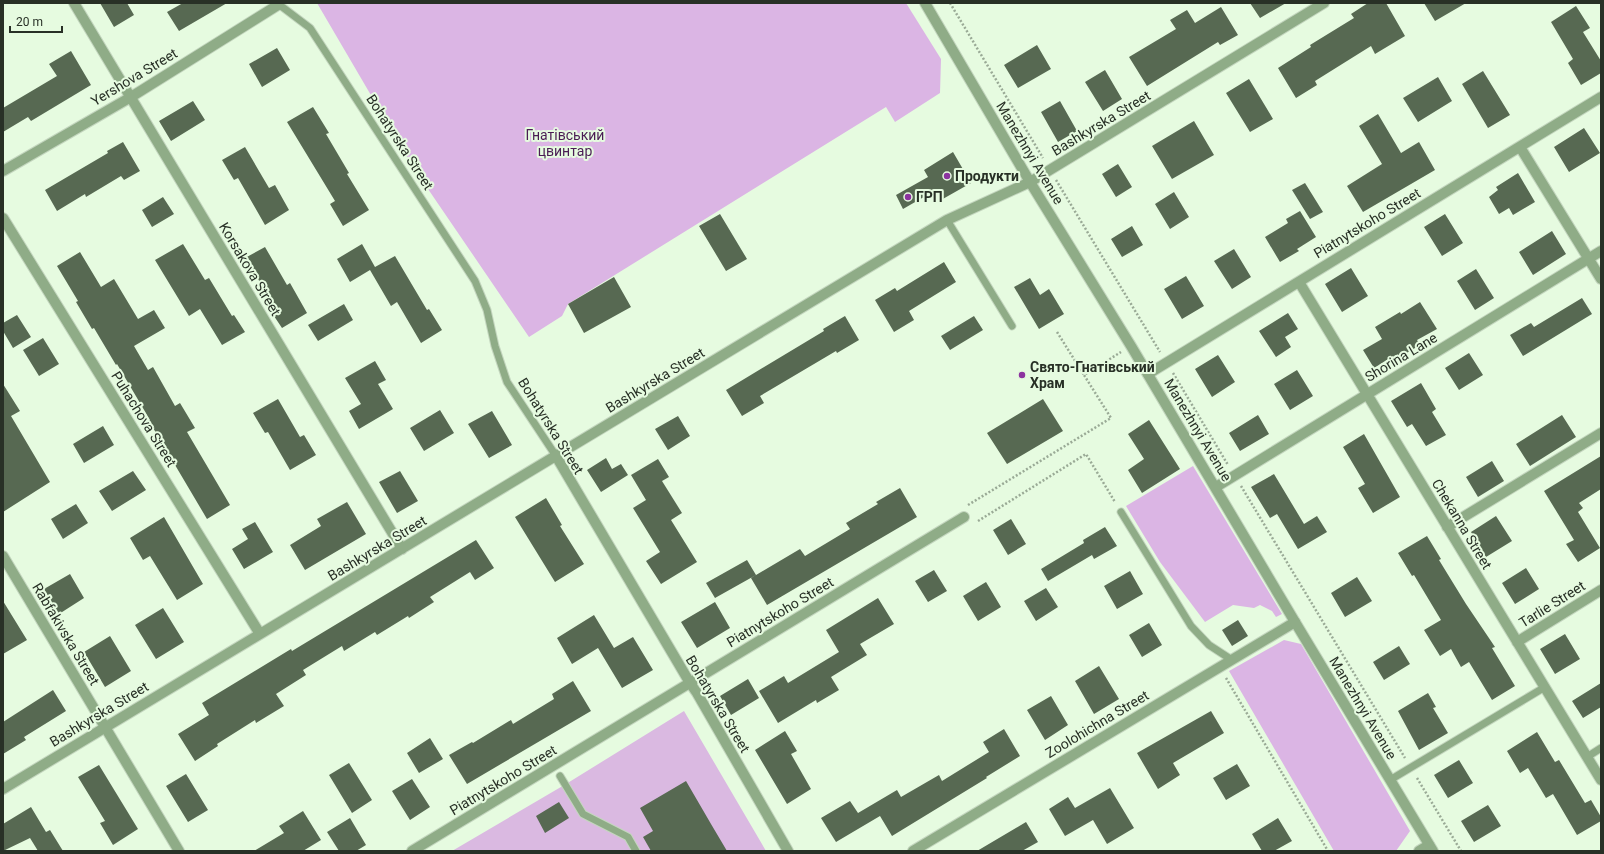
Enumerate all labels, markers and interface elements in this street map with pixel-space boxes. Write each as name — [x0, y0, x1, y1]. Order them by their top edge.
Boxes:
scale bar — [10, 8, 62, 34]
text: 20 m — [16, 15, 43, 29]
street label: Yershova Street — [88, 45, 180, 109]
street label: Bashkyrska Street — [1049, 87, 1154, 159]
street label: Bohatyrska Street — [363, 91, 437, 193]
street label: Manezhnyi Avenue — [993, 99, 1067, 207]
park label: Гнатівський цвинтар — [526, 127, 604, 159]
place label: Продукти — [955, 168, 1019, 184]
marker: Продукти — [942, 171, 952, 181]
street label: Piatnytskoho Street — [1311, 185, 1424, 261]
place label: ГРП — [916, 189, 943, 205]
marker: ГРП — [903, 192, 913, 202]
street label: Korsakova Street — [216, 220, 284, 319]
street label: Shorina Lane — [1362, 329, 1440, 385]
street label: Bashkyrska Street — [603, 344, 708, 416]
place label: Свято-Гнатівський Храм — [1030, 359, 1155, 391]
street label: Puhachova Street — [108, 368, 180, 470]
marker: Свято-Гнатівський Храм — [1017, 370, 1027, 380]
street label: Bohatyrska Street — [515, 375, 587, 477]
street label: Manezhnyi Avenue — [1161, 376, 1235, 484]
street label: Chekanna Street — [1429, 476, 1495, 572]
street label: Bashkyrska Street — [325, 512, 430, 584]
street label: Piatnytskoho Street — [724, 574, 837, 650]
street label: Tarlie Street — [1516, 577, 1588, 631]
street label: Rabfakivska Street — [29, 580, 103, 688]
street label: Bohatyrska Street — [683, 653, 753, 756]
street label: Manezhnyi Avenue — [1326, 654, 1400, 762]
street label: Bashkyrska Street — [47, 678, 152, 750]
street label: Zoolohichna Street — [1043, 687, 1152, 761]
street label: Piatnytskoho Street — [447, 742, 560, 818]

